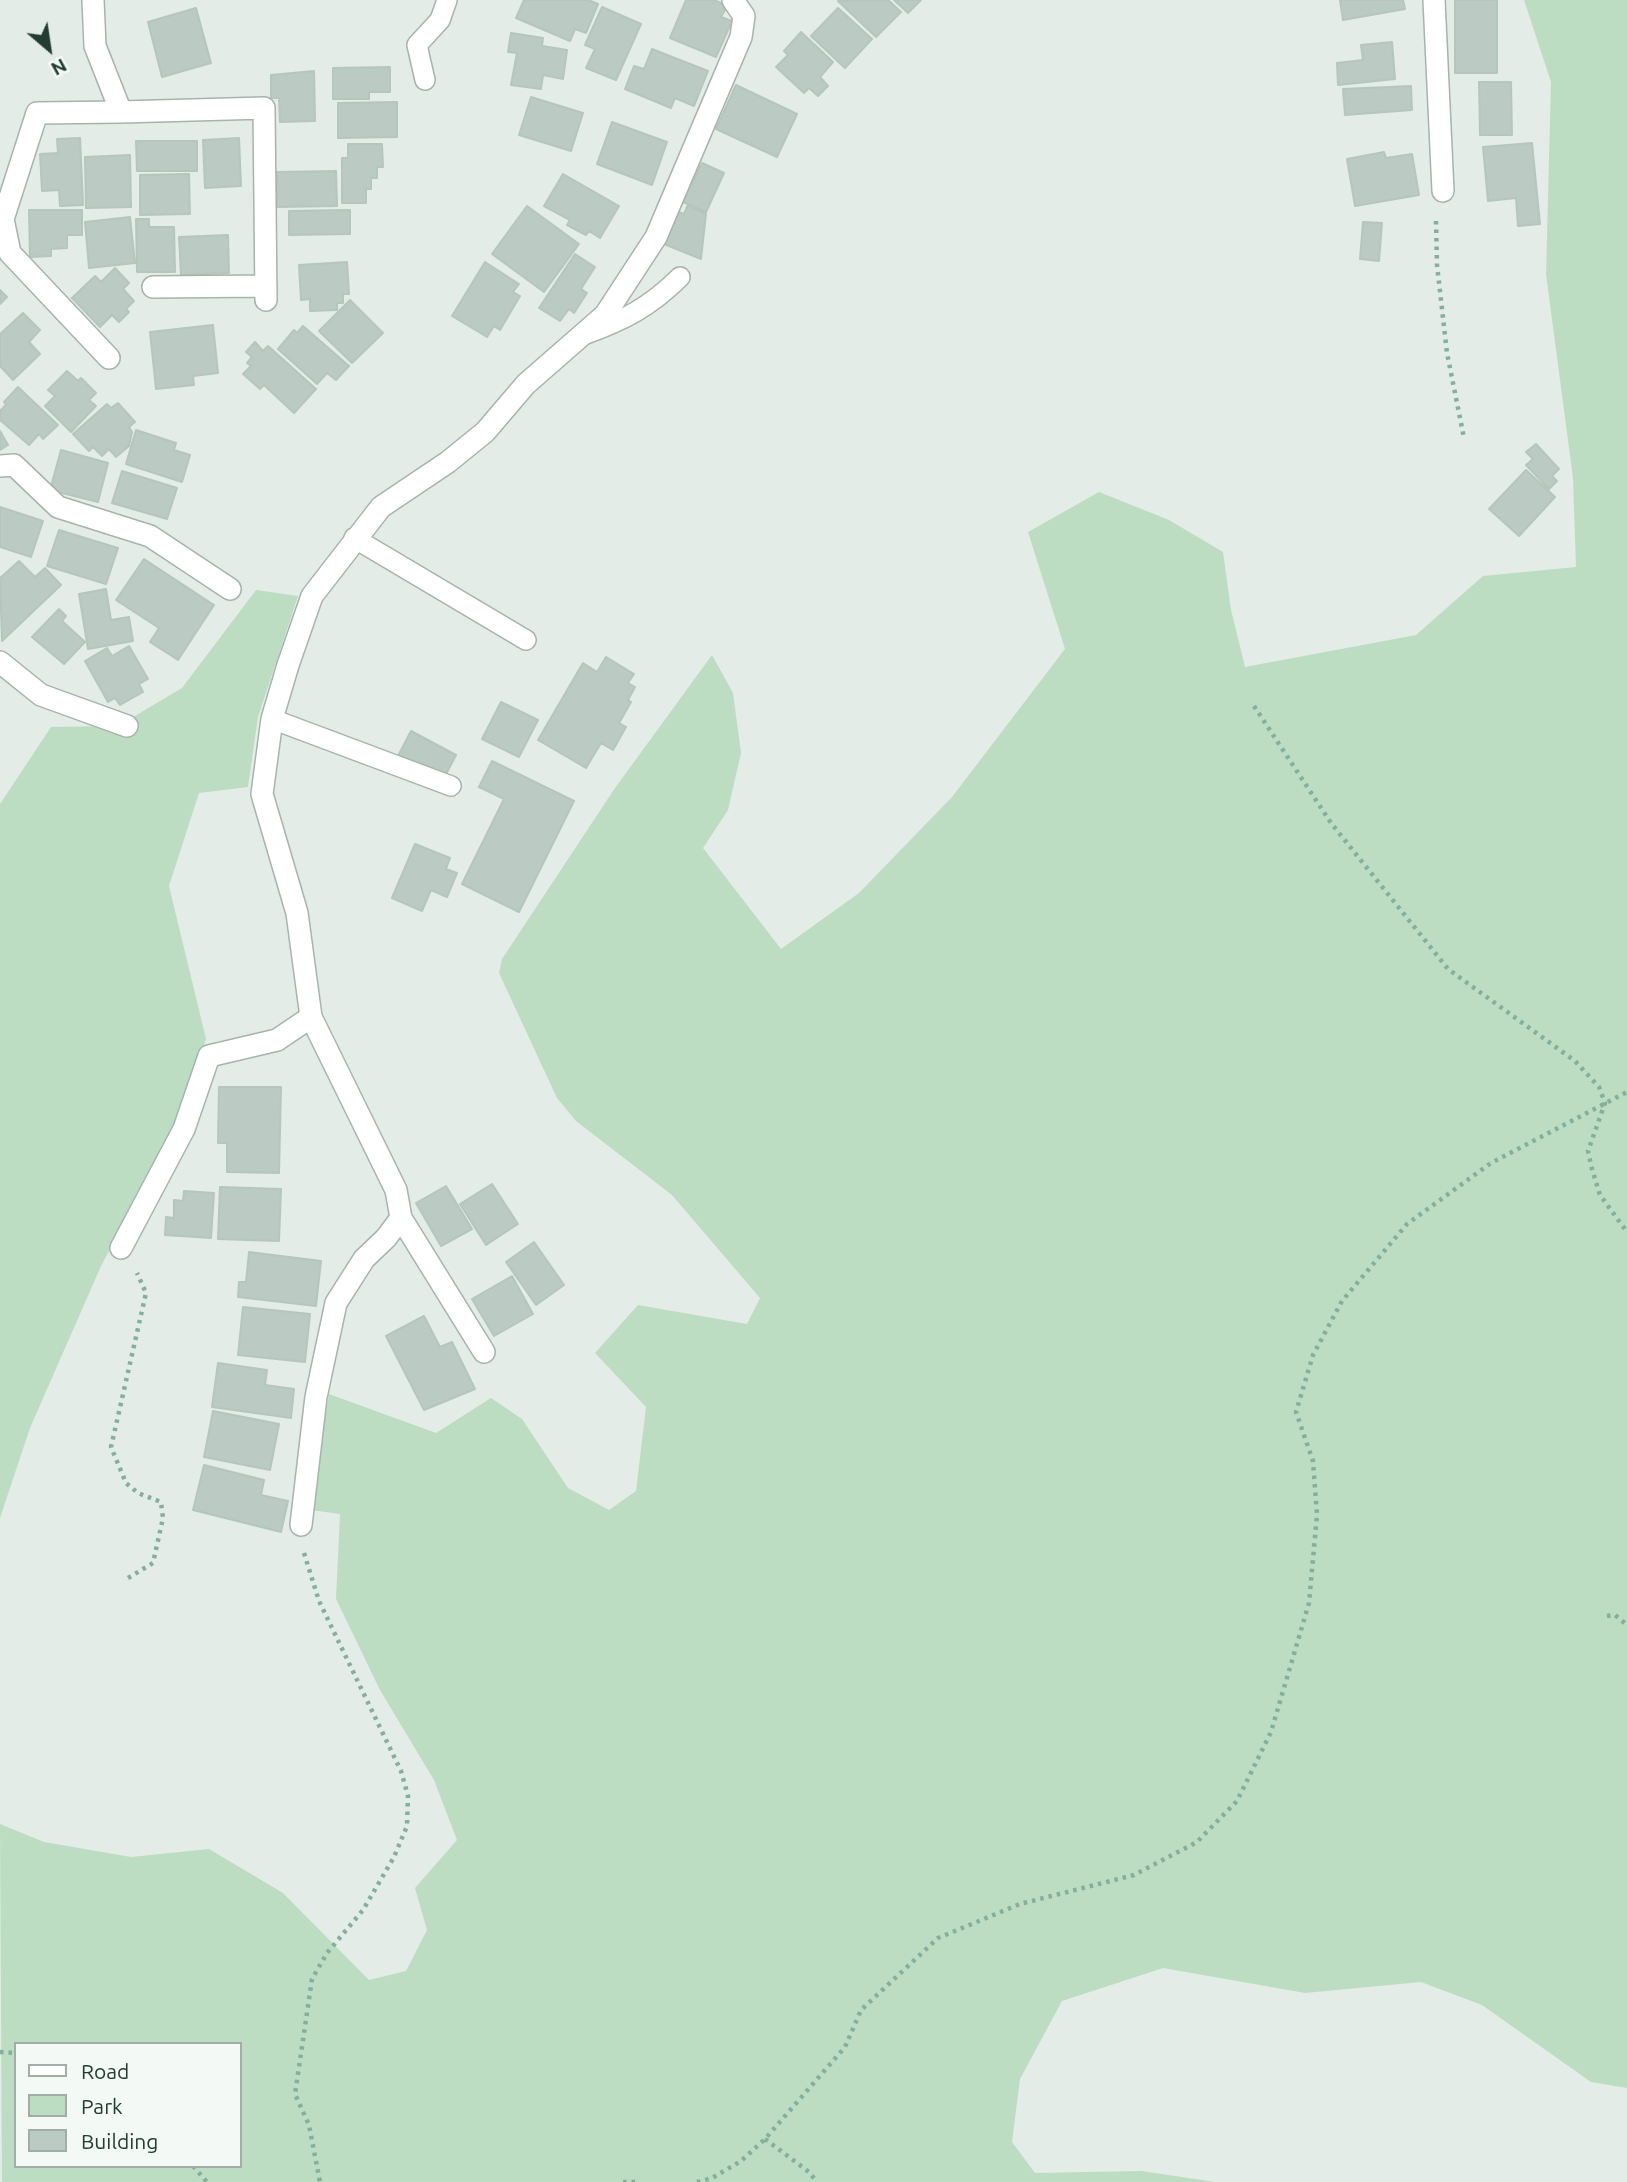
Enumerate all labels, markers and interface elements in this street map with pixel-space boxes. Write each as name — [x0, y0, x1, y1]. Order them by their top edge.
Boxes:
north arrow — [14, 14, 84, 84]
text: N — [48, 54, 71, 80]
legend — [14, 2042, 242, 2168]
text: Road — [81, 2059, 129, 2083]
text: Park — [81, 2094, 123, 2118]
text: Building — [81, 2129, 158, 2153]

